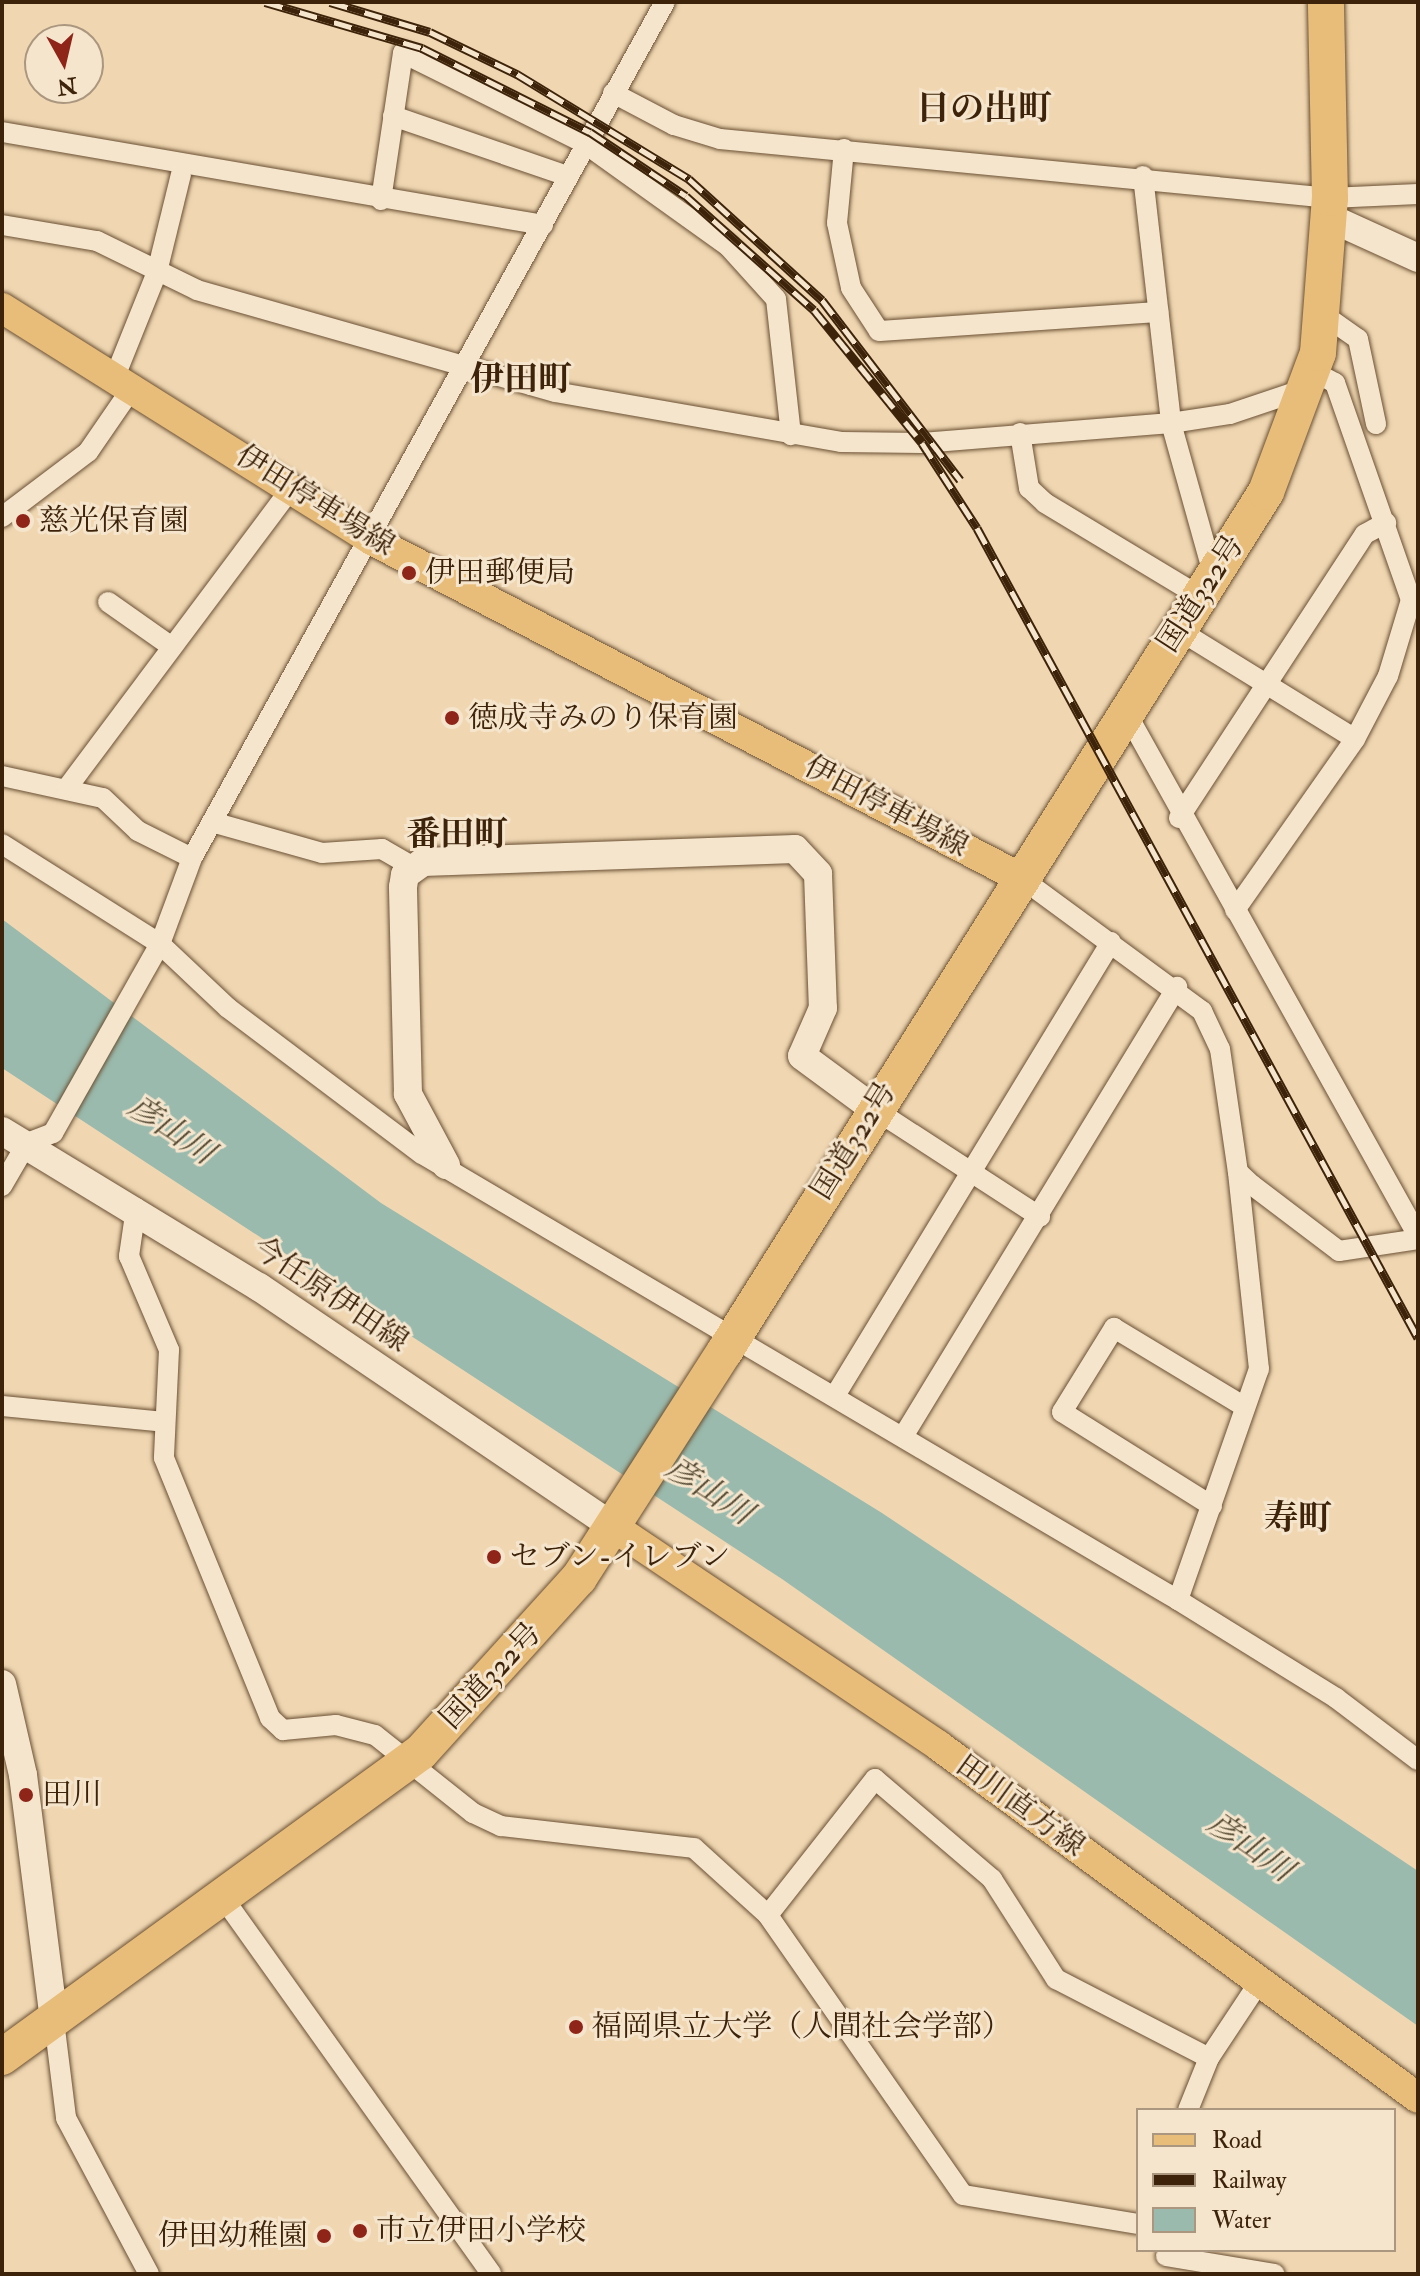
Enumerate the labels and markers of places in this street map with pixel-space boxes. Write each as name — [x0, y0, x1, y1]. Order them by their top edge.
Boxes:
place label: 慈光保育園 — [39, 503, 189, 539]
marker: 慈光保育園 — [14, 512, 32, 530]
place label: 伊田郵便局 — [425, 555, 575, 591]
marker: 伊田郵便局 — [400, 564, 418, 582]
place label: 徳成寺みのり保育園 — [468, 700, 738, 736]
marker: 徳成寺みのり保育園 — [443, 709, 461, 727]
place label: セブン-イレブン — [510, 1539, 733, 1575]
marker: セブン-イレブン — [485, 1548, 503, 1566]
place label: 田川 — [42, 1777, 102, 1813]
marker: 田川 — [17, 1786, 35, 1804]
place label: 福岡県立大学（人間社会学部） — [592, 2009, 1012, 2045]
marker: 福岡県立大学（人間社会学部） — [567, 2018, 585, 2036]
place label: 市立伊田小学校 — [376, 2213, 586, 2249]
place label: 伊田幼稚園 — [158, 2218, 308, 2254]
marker: 市立伊田小学校 — [351, 2222, 369, 2240]
marker: 伊田幼稚園 — [315, 2227, 333, 2245]

